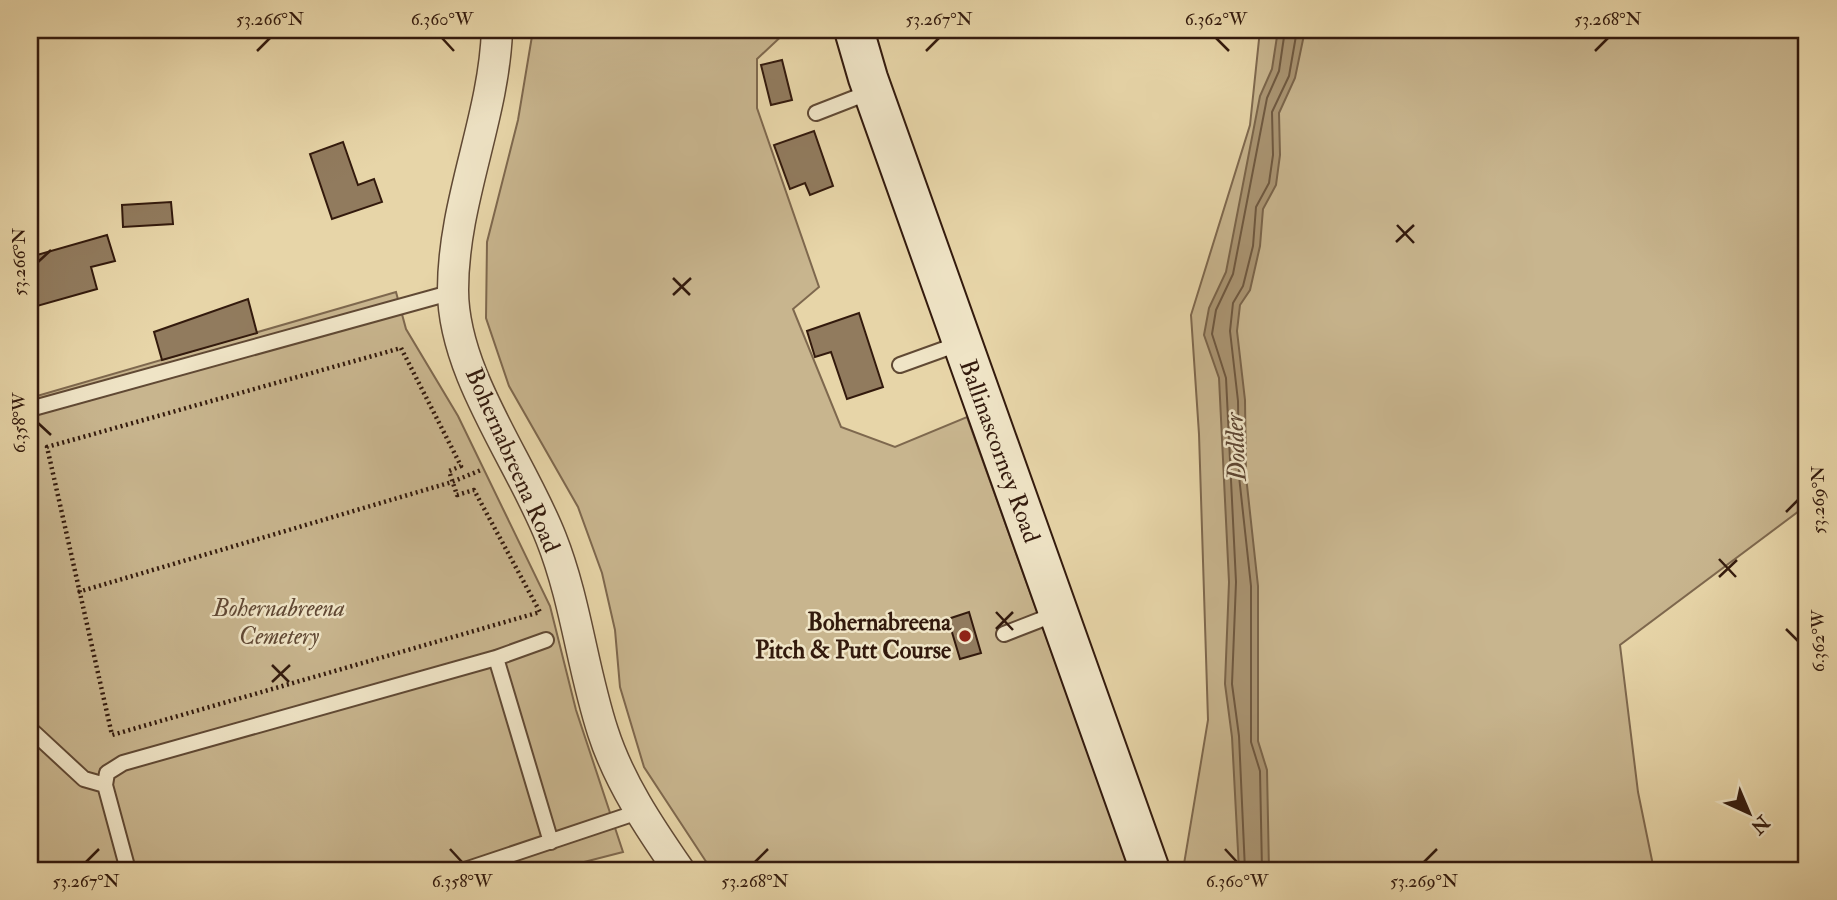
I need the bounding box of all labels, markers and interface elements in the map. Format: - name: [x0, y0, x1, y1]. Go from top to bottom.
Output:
- text: 53.266°N: [236, 8, 304, 31]
- text: 6.360°W: [411, 8, 474, 31]
- text: 53.267°N: [905, 8, 973, 31]
- text: 6.362°W: [1185, 8, 1248, 31]
- text: 53.268°N: [1574, 8, 1642, 31]
- text: 53.266°N: [8, 228, 31, 296]
- street label: Ballinascorney Road: [952, 355, 1047, 547]
- street label: Bohernabreena Road: [458, 363, 567, 558]
- text: 6.358°W: [8, 392, 31, 453]
- water label: Dodder: [1218, 411, 1254, 483]
- text: 53.269°N: [1807, 466, 1830, 534]
- park label: Bohernabreena Cemetery: [212, 593, 345, 652]
- place label: Bohernabreena Pitch & Putt Course: [755, 607, 952, 666]
- text: 6.362°W: [1807, 609, 1830, 672]
- marker: Bohernabreena Pitch & Putt Course: [957, 628, 973, 644]
- north arrow: [1714, 778, 1784, 848]
- text: N: [1745, 809, 1775, 840]
- text: 53.267°N: [52, 870, 120, 893]
- text: 6.358°W: [432, 870, 493, 893]
- text: 53.268°N: [721, 870, 789, 893]
- text: 6.360°W: [1206, 870, 1269, 893]
- text: 53.269°N: [1390, 870, 1458, 893]

